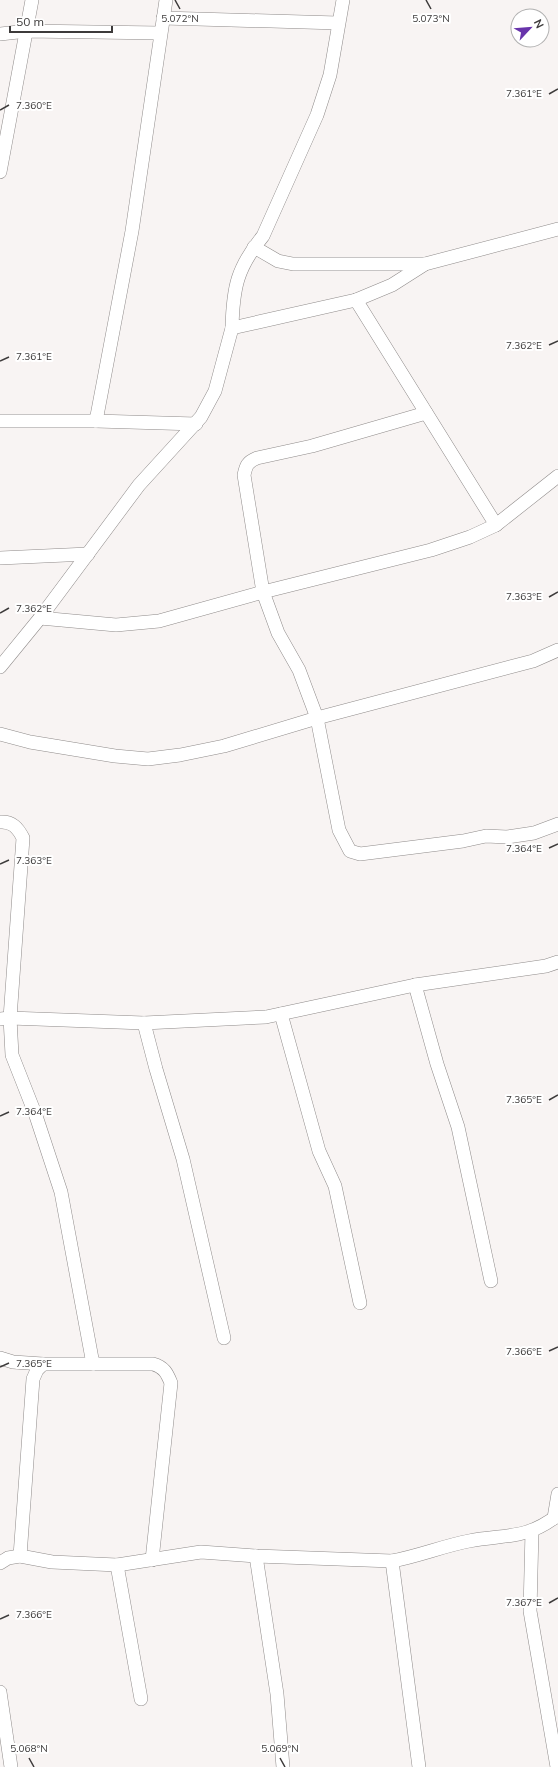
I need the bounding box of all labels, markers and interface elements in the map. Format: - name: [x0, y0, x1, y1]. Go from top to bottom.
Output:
- scale bar: [10, 8, 112, 34]
- north arrow: [510, 8, 550, 48]
- text: 5.072°N: [161, 12, 199, 25]
- text: 5.073°N: [412, 12, 450, 25]
- text: 50 m: [16, 14, 44, 29]
- text: N: [531, 17, 547, 30]
- text: 7.361°E: [506, 87, 542, 100]
- text: 7.360°E: [16, 99, 52, 112]
- text: 7.362°E: [506, 339, 542, 352]
- text: 7.361°E: [16, 350, 52, 363]
- text: 7.363°E: [506, 590, 542, 603]
- text: 7.362°E: [16, 602, 52, 615]
- text: 7.364°E: [506, 842, 542, 855]
- text: 7.363°E: [16, 854, 52, 867]
- text: 7.365°E: [506, 1093, 542, 1106]
- text: 7.364°E: [16, 1105, 52, 1118]
- text: 7.366°E: [506, 1345, 542, 1358]
- text: 7.365°E: [16, 1357, 52, 1370]
- text: 7.367°E: [506, 1596, 542, 1609]
- text: 7.366°E: [16, 1608, 52, 1621]
- text: 5.068°N: [10, 1742, 48, 1755]
- text: 5.069°N: [261, 1742, 299, 1755]

